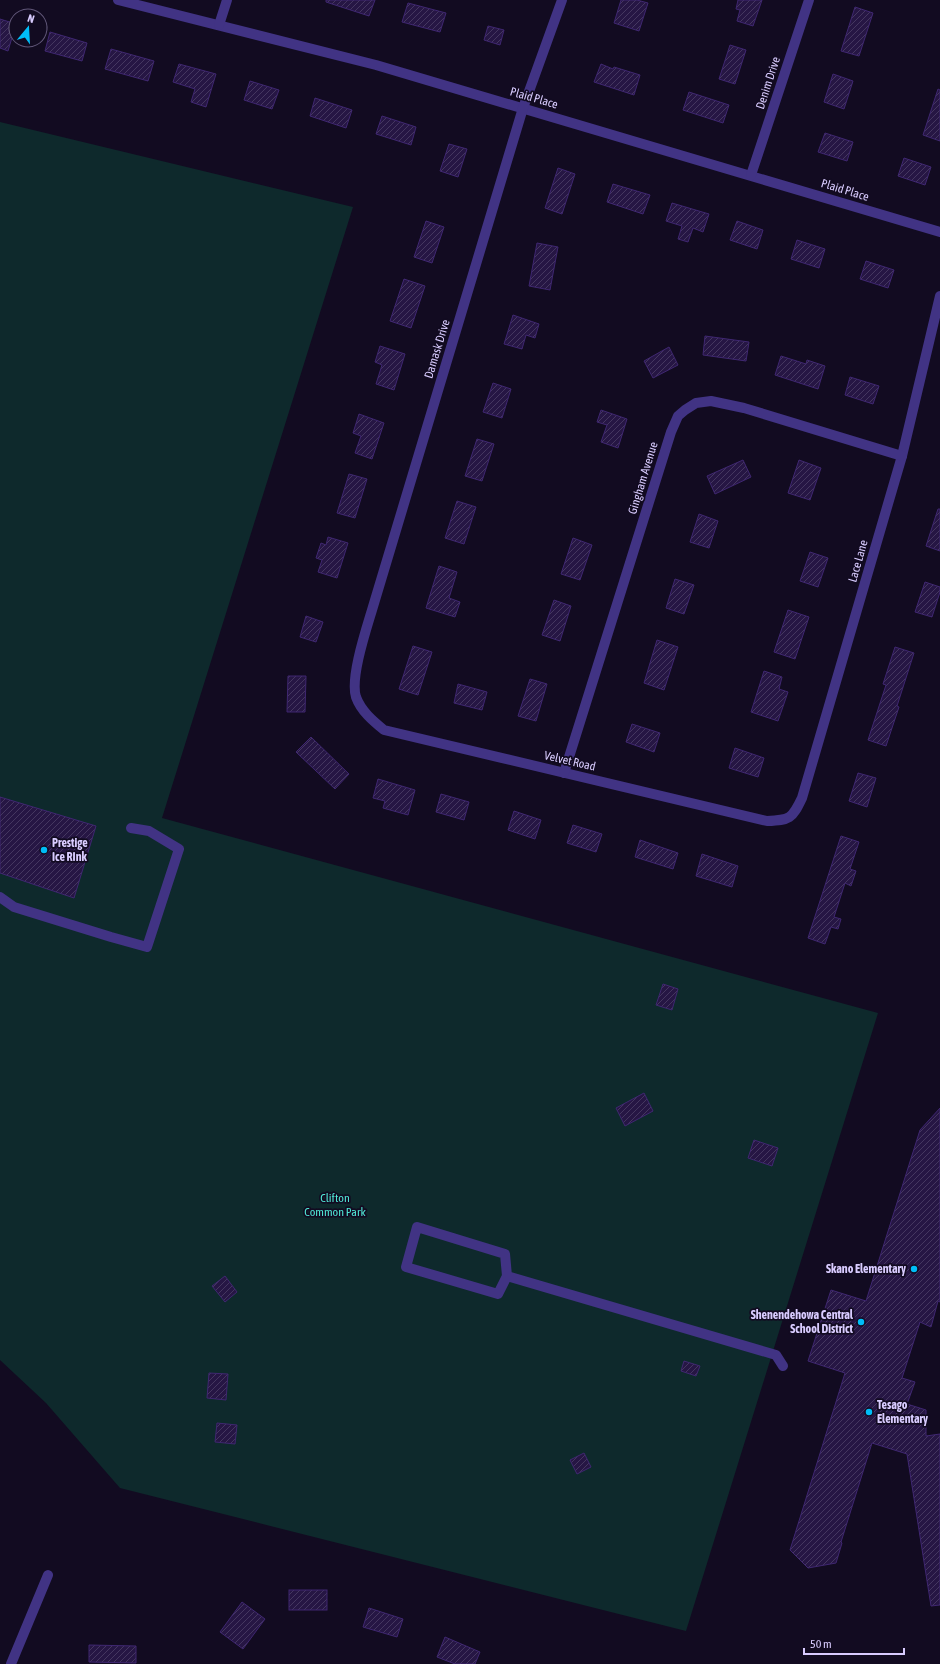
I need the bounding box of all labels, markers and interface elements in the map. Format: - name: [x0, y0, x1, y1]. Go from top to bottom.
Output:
- north arrow: [8, 8, 48, 48]
- text: N: [26, 12, 36, 25]
- street label: Denim Drive: [753, 55, 783, 111]
- street label: Plaid Place: [508, 84, 560, 112]
- street label: Plaid Place: [819, 176, 871, 204]
- street label: Damask Drive: [421, 318, 453, 380]
- street label: Gingham Avenue: [625, 440, 661, 516]
- street label: Lace Lane: [845, 538, 871, 584]
- street label: Velvet Road: [543, 748, 597, 774]
- place label: Prestige Ice RInk: [52, 836, 88, 864]
- marker: Prestige Ice RInk: [39, 845, 49, 855]
- park label: Clifton Common Park: [304, 1191, 366, 1219]
- place label: Skano Elementary: [826, 1262, 906, 1276]
- marker: Skano Elementary: [909, 1264, 919, 1274]
- place label: Shenendehowa Central School District: [751, 1308, 854, 1336]
- marker: Shenendehowa Central School District: [856, 1317, 866, 1327]
- place label: Tesago Elementary: [877, 1398, 928, 1426]
- marker: Tesago Elementary: [864, 1407, 874, 1417]
- scale bar: [804, 1630, 904, 1656]
- text: 50 m: [810, 1637, 832, 1651]

